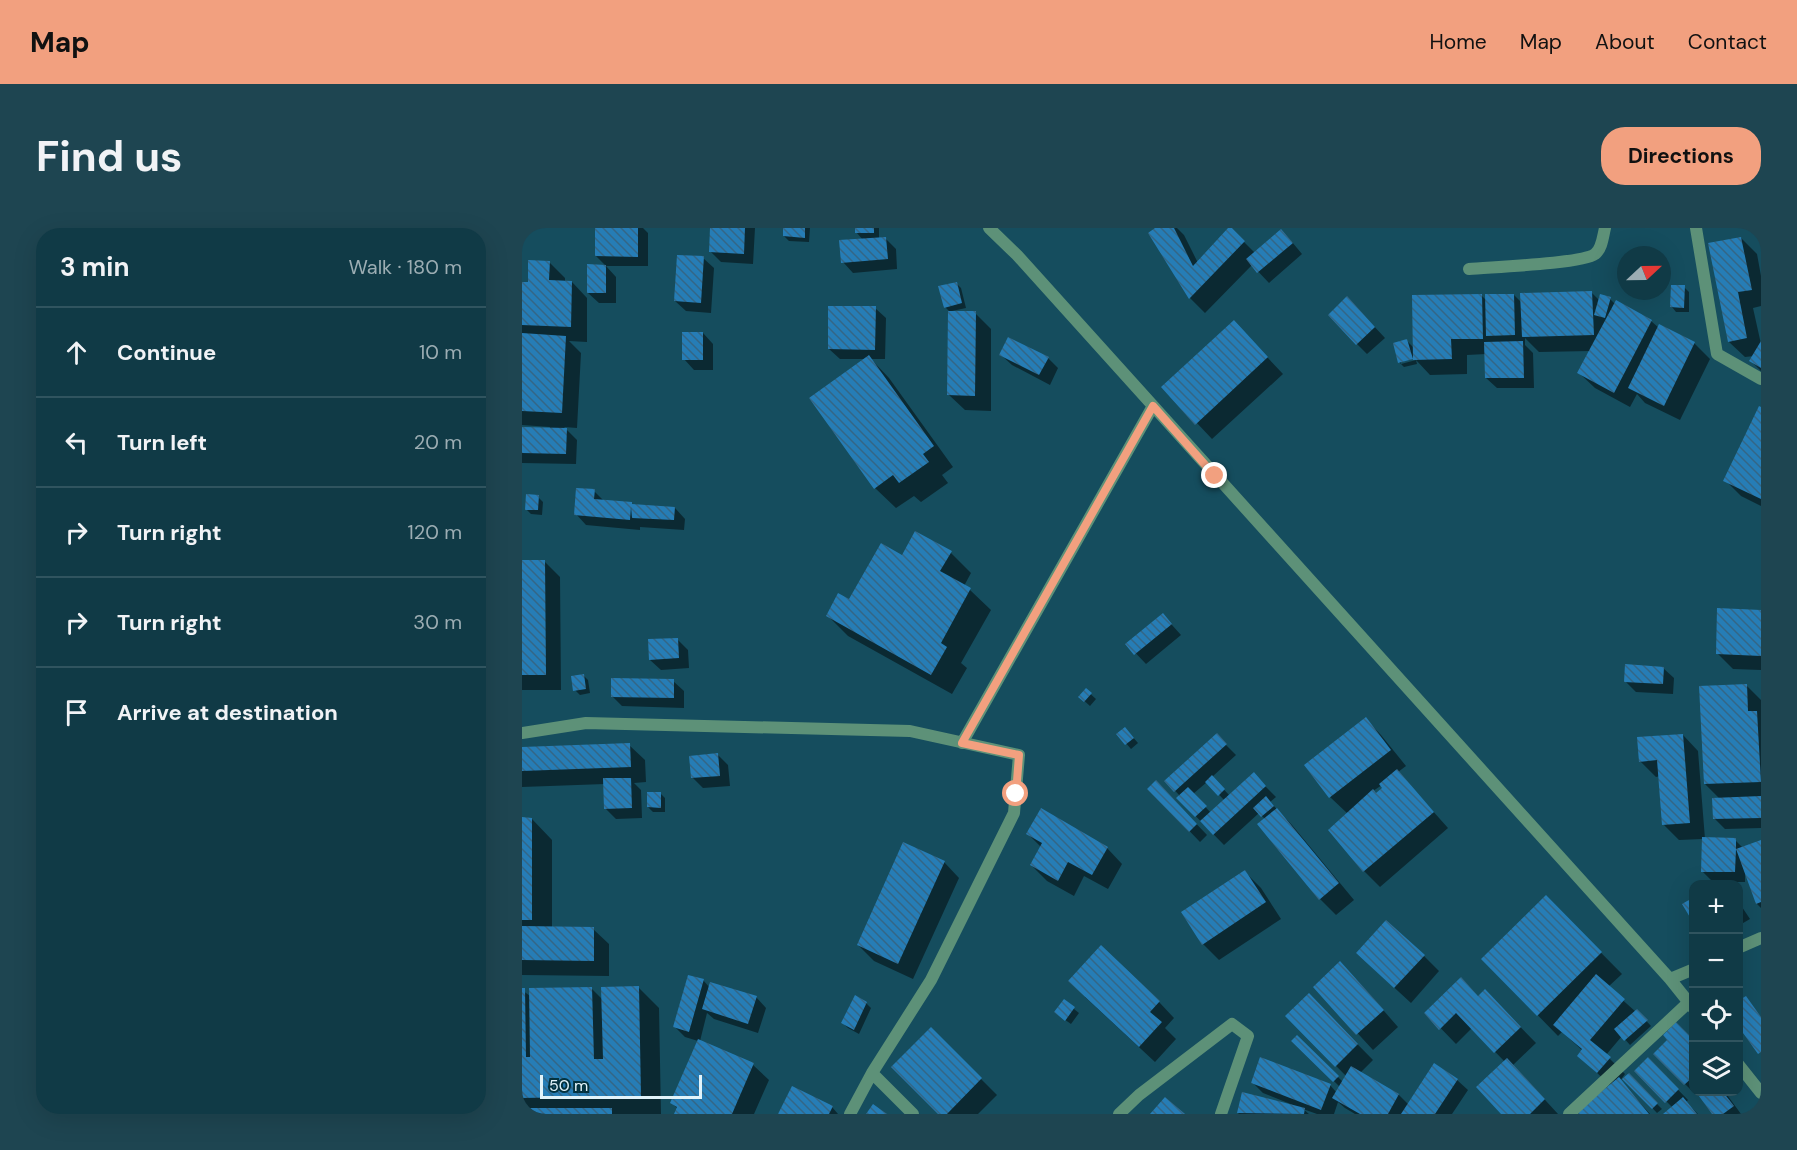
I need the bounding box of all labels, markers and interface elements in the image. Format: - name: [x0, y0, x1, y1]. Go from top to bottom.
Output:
- text: Map: [30, 24, 90, 61]
- text: Home: [1429, 28, 1487, 56]
- text: Map: [1520, 28, 1562, 56]
- text: About: [1595, 28, 1655, 56]
- text: Contact: [1688, 28, 1767, 56]
- button: Directions: [1601, 127, 1761, 185]
- text: Find us: [36, 129, 182, 184]
- north arrow: [1617, 246, 1671, 300]
- text: 3 min: [60, 250, 129, 284]
- text: Walk · 180 m: [348, 254, 462, 280]
- icon: ahead: [60, 336, 93, 369]
- text: Continue: [117, 338, 216, 367]
- text: 10 m: [419, 339, 462, 365]
- icon: left: [60, 426, 93, 459]
- text: Turn left: [117, 428, 207, 457]
- text: 20 m: [414, 429, 462, 455]
- route end: [1201, 462, 1227, 488]
- icon: right: [60, 516, 93, 549]
- text: Turn right: [117, 518, 222, 547]
- text: 120 m: [408, 519, 462, 545]
- icon: right: [60, 606, 93, 639]
- text: Turn right: [117, 608, 222, 637]
- text: 30 m: [413, 609, 462, 635]
- icon: arrive: [60, 696, 93, 729]
- text: Arrive at destination: [117, 698, 338, 727]
- route start: [1002, 780, 1028, 806]
- map controls: [1689, 880, 1743, 1096]
- button: +: [1689, 880, 1743, 934]
- button: −: [1689, 934, 1743, 988]
- button: locate: [1689, 988, 1743, 1042]
- button: layers: [1689, 1042, 1743, 1096]
- scale bar: [540, 1072, 702, 1100]
- text: 50 m: [549, 1075, 588, 1096]

